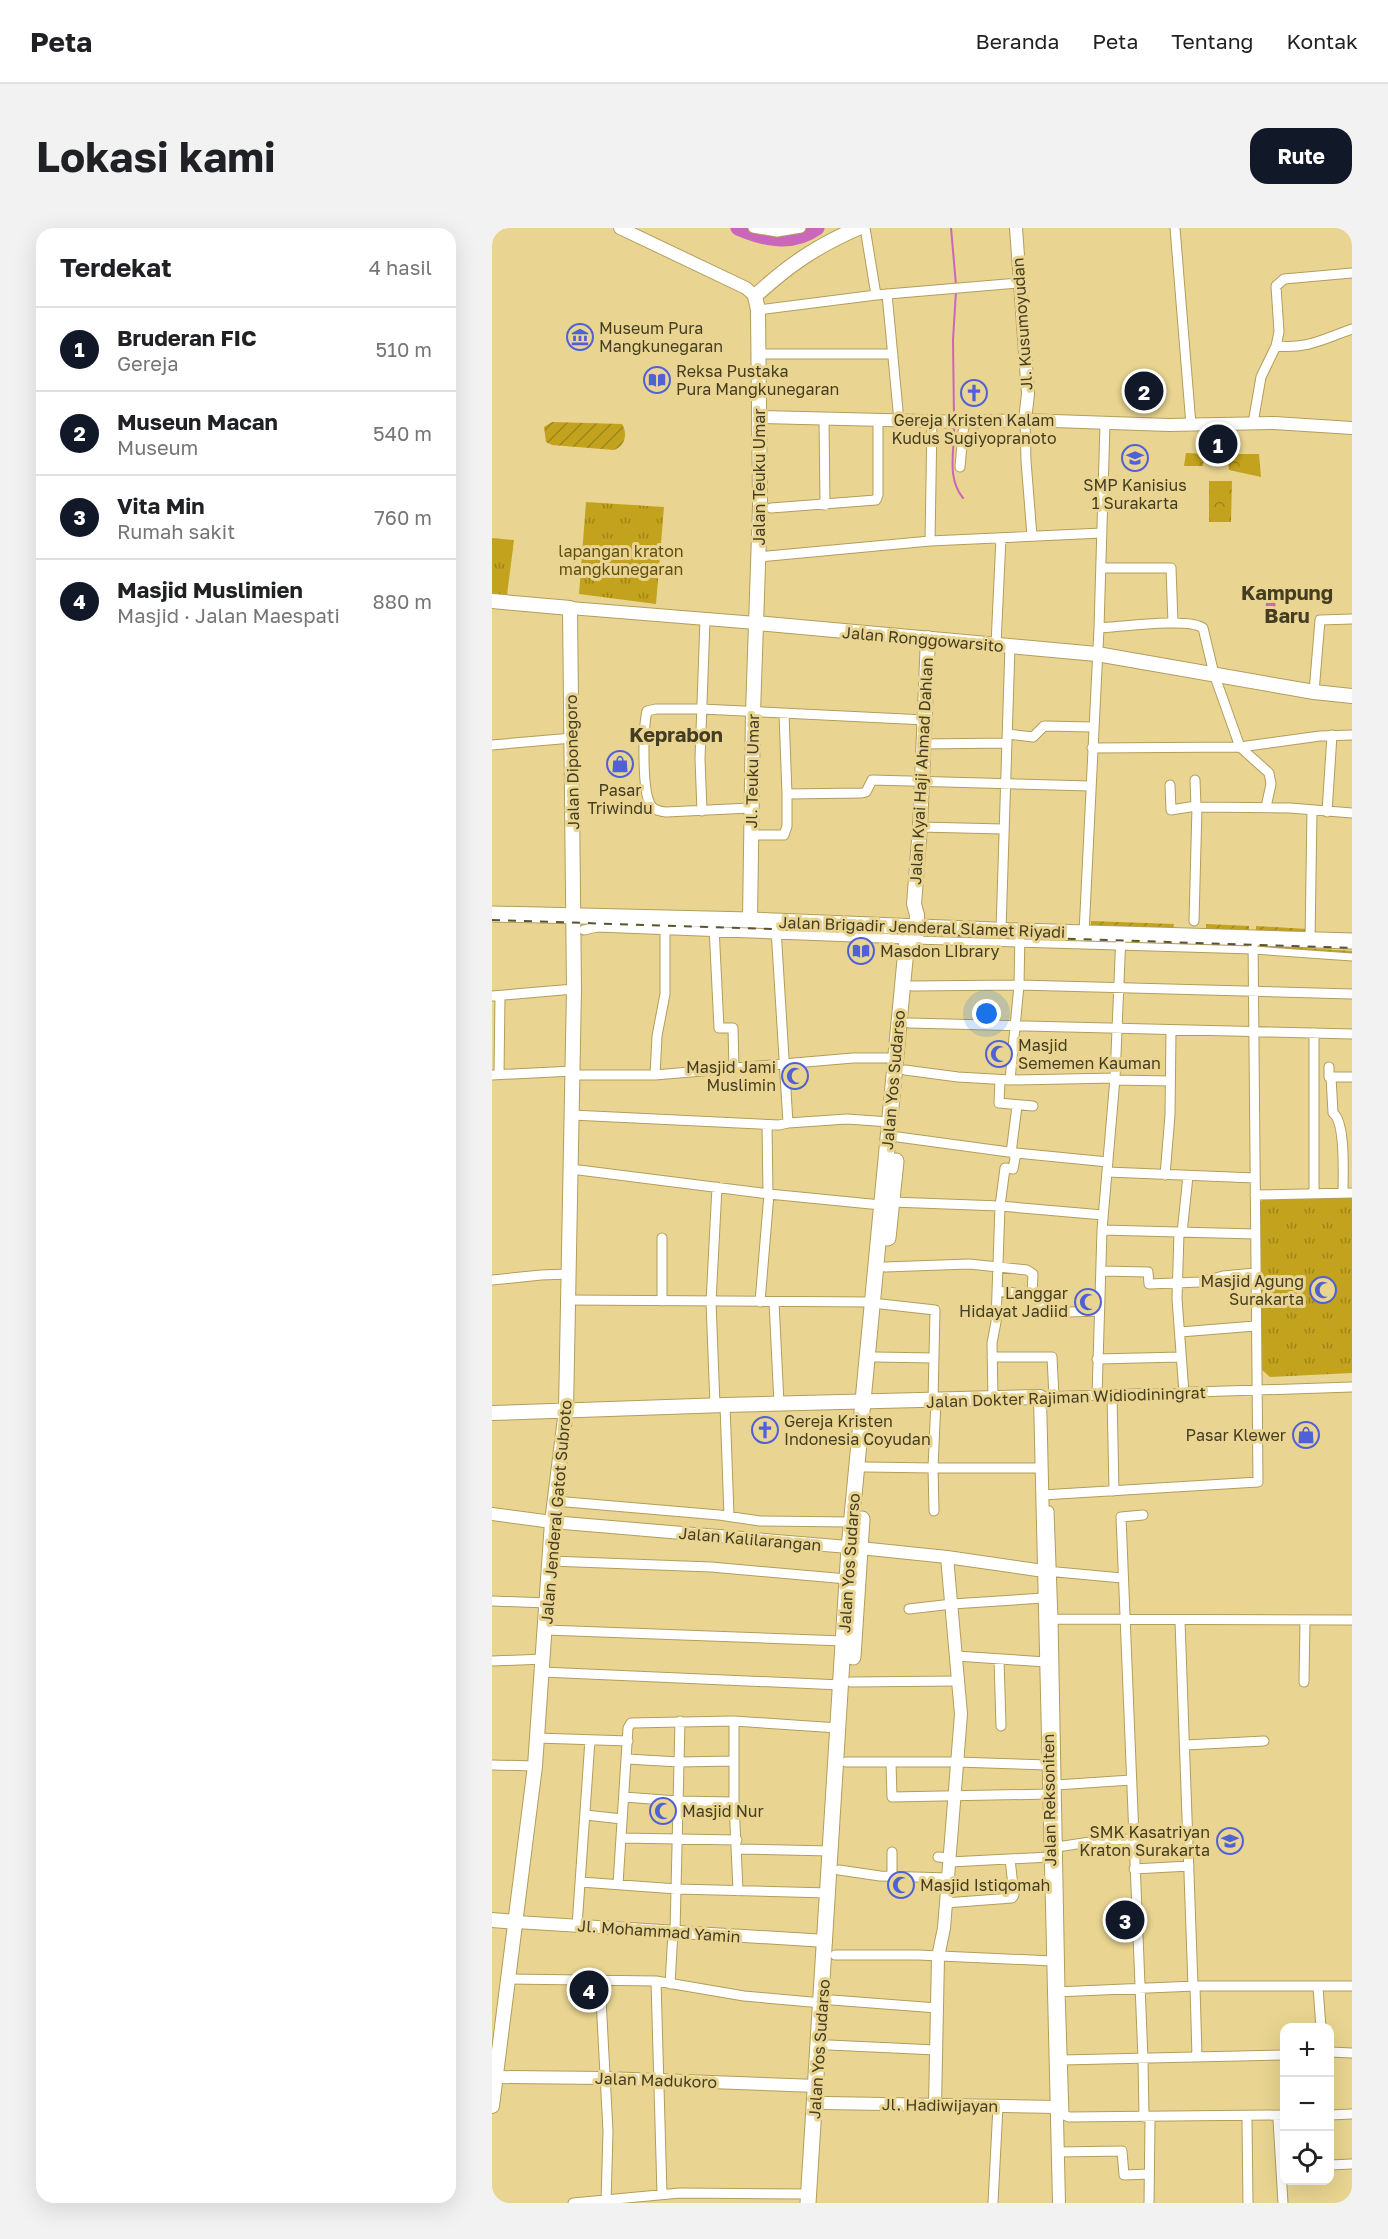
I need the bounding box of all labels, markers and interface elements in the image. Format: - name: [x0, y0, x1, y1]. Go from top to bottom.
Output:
- text: Peta: [30, 25, 92, 58]
- text: Beranda: [976, 28, 1059, 54]
- text: Peta: [1092, 28, 1138, 54]
- text: Tentang: [1171, 28, 1253, 54]
- text: Kontak: [1286, 28, 1358, 54]
- button: Rute: [1250, 128, 1352, 184]
- text: Lokasi kami: [36, 131, 276, 181]
- text: Terdekat: [60, 252, 172, 283]
- text: 4 hasil: [369, 255, 432, 279]
- street label: Jl. Kusumoyudan: [1007, 257, 1037, 391]
- place label: Museum Pura Mangkunegaran: [599, 318, 723, 356]
- museum icon: Museum Pura Mangkunegaran: [565, 322, 595, 352]
- text: Bruderan FIC: [117, 324, 257, 351]
- text: 1: [74, 337, 85, 361]
- text: 510 m: [376, 337, 432, 361]
- text: Gereja: [117, 351, 179, 375]
- place label: Reksa Pustaka Pura Mangkunegaran: [676, 361, 839, 399]
- library icon: Reksa Pustaka Pura Mangkunegaran: [642, 365, 672, 395]
- pin: 2: [1124, 368, 1164, 414]
- church icon: Gereja Kristen Kalam Kudus Sugiyopranoto: [959, 378, 989, 408]
- text: Museun Macan: [117, 408, 278, 435]
- street label: Jalan Teuku Umar: [749, 408, 769, 546]
- place label: Gereja Kristen Kalam Kudus Sugiyopranoto: [891, 410, 1057, 448]
- text: 2: [73, 421, 86, 445]
- text: 540 m: [373, 421, 432, 445]
- pin: 1: [1198, 422, 1238, 466]
- text: Museum: [117, 435, 198, 459]
- school or university icon: SMP Kanisius 1 Surakarta: [1120, 443, 1150, 473]
- place label: SMP Kanisius 1 Surakarta: [1083, 475, 1187, 513]
- text: Vita Min: [117, 492, 205, 519]
- text: 3: [73, 505, 86, 529]
- text: 760 m: [374, 505, 432, 529]
- text: Rumah sakit: [117, 519, 235, 543]
- park label: lapangan kraton mangkunegaran: [558, 541, 684, 579]
- text: Masjid Muslimien: [117, 576, 303, 603]
- district label: Kampung Baru: [1241, 580, 1333, 627]
- text: 4: [73, 589, 86, 613]
- text: 880 m: [373, 589, 432, 613]
- text: Masjid · Jalan Maespati: [117, 603, 340, 627]
- street label: Jalan Ronggowarsito: [841, 622, 1005, 656]
- street label: Jalan Kyai Haji Ahmad Dahlan: [905, 657, 937, 885]
- street label: Jalan Diponegoro: [561, 694, 583, 830]
- street label: Jl. Teuku Umar: [741, 713, 763, 829]
- district label: Keprabon: [629, 722, 723, 746]
- shop icon: Pasar Triwindu: [605, 749, 635, 779]
- place label: Pasar Triwindu: [587, 780, 653, 818]
- street label: Jalan Brigadir Jenderal Slamet Riyadi: [778, 912, 1066, 942]
- library icon: Masdon LIbrary: [846, 936, 876, 966]
- place label: Masdon LIbrary: [880, 941, 999, 961]
- your location: [972, 999, 1001, 1028]
- street label: Jalan Yos Sudarso: [877, 1009, 909, 1151]
- place label: Masjid Sememen Kauman: [1018, 1035, 1161, 1073]
- mosque icon: Masjid Sememen Kauman: [984, 1039, 1014, 1069]
- place label: Masjid Jami Muslimin: [686, 1057, 776, 1095]
- mosque icon: Masjid Jami Muslimin: [780, 1061, 810, 1091]
- place label: Masjid Agung Surakarta: [1201, 1271, 1304, 1309]
- mosque icon: Masjid Agung Surakarta: [1308, 1275, 1338, 1305]
- place label: Langgar Hidayat Jadiid: [959, 1283, 1068, 1321]
- mosque icon: Langgar Hidayat Jadiid: [1073, 1287, 1103, 1317]
- street label: Jalan Dokter Rajiman Widiodiningrat: [926, 1382, 1206, 1412]
- street label: Jalan Jenderal Gatot Subroto: [536, 1399, 576, 1625]
- place label: Gereja Kristen Indonesia Coyudan: [784, 1411, 931, 1449]
- church icon: Gereja Kristen Indonesia Coyudan: [750, 1415, 780, 1445]
- shop icon: Pasar Klewer: [1291, 1420, 1321, 1450]
- place label: Pasar Klewer: [1186, 1425, 1286, 1445]
- street label: Jalan Yos Sudarso: [834, 1492, 864, 1634]
- street label: Jalan Kalilarangan: [678, 1523, 822, 1555]
- street label: Jalan Reksoniten: [1038, 1733, 1060, 1867]
- mosque icon: Masjid Nur: [648, 1796, 678, 1826]
- place label: Masjid Nur: [682, 1801, 764, 1821]
- place label: SMK Kasatriyan Kraton Surakarta: [1079, 1822, 1210, 1860]
- school or university icon: SMK Kasatriyan Kraton Surakarta: [1215, 1826, 1245, 1856]
- mosque icon: Masjid Istiqomah: [886, 1870, 916, 1900]
- place label: Masjid Istiqomah: [920, 1875, 1050, 1895]
- pin: 3: [1106, 1898, 1144, 1942]
- street label: Jl. Mohammad Yamin: [577, 1915, 741, 1947]
- pin: 4: [570, 1968, 608, 2012]
- street label: Jalan Yos Sudarso: [804, 1978, 834, 2120]
- map controls: [1280, 2023, 1334, 2185]
- button: +: [1280, 2023, 1334, 2077]
- street label: Jalan Madukoro: [595, 2068, 717, 2092]
- button: −: [1280, 2077, 1334, 2131]
- street label: Jl. Hadiwijayan: [882, 2094, 998, 2116]
- button: locate: [1280, 2131, 1334, 2185]

